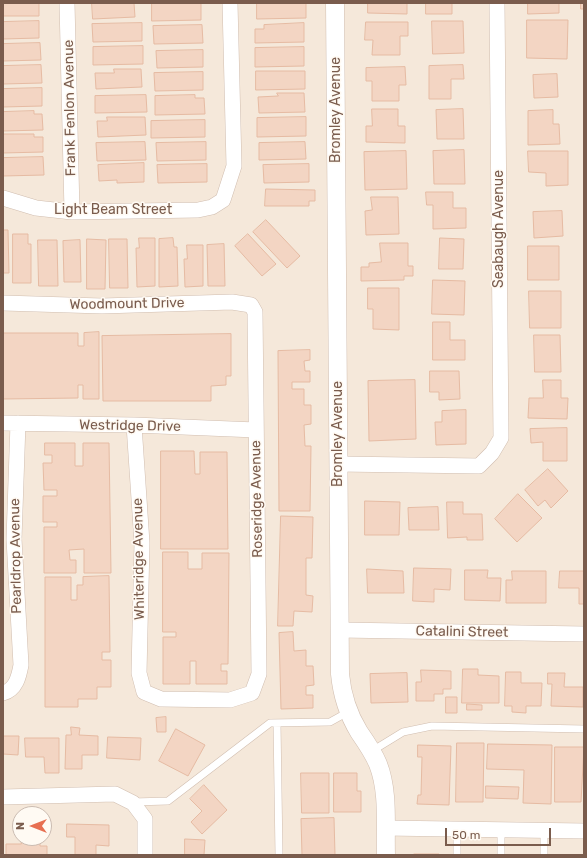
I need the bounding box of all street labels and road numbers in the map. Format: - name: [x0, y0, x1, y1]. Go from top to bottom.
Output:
- street label: Frank Fenlon Avenue: [60, 39, 80, 177]
- street label: Bromley Avenue: [328, 57, 344, 163]
- street label: Seabaugh Avenue: [491, 170, 507, 288]
- street label: Light Beam Street: [54, 202, 172, 218]
- street label: Woodmount Drive: [69, 295, 185, 313]
- street label: Bromley Avenue: [330, 381, 346, 487]
- street label: Westridge Drive: [79, 417, 181, 435]
- street label: Roseridge Avenue: [248, 440, 266, 558]
- street label: Pearldrop Avenue: [7, 498, 25, 614]
- street label: Whiteridge Avenue: [130, 498, 148, 620]
- street label: Catalini Street: [415, 623, 509, 641]

